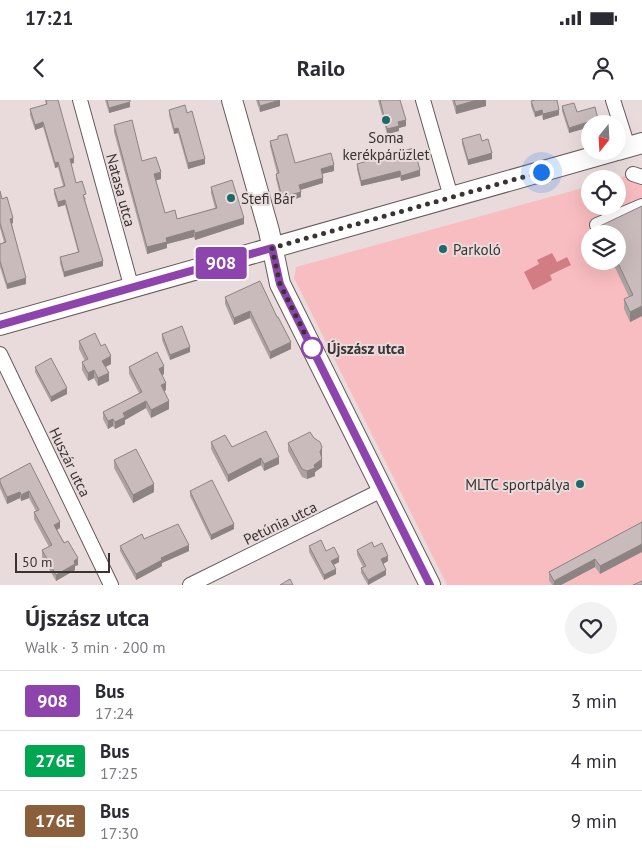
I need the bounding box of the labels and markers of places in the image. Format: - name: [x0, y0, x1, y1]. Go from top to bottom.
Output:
- marker: Soma kerékpárüzlet: [380, 114, 392, 126]
- place label: Soma kerékpárüzlet: [342, 128, 430, 164]
- place label: Stefi Bár: [241, 189, 295, 208]
- marker: Stefi Bár: [225, 192, 237, 204]
- place label: Parkoló: [453, 240, 501, 259]
- marker: Parkoló: [437, 243, 449, 255]
- marker: Újszász utca: [301, 337, 323, 359]
- place label: Újszász utca: [327, 339, 405, 358]
- place label: MLTC sportpálya: [465, 475, 570, 494]
- marker: MLTC sportpálya: [574, 478, 586, 490]

